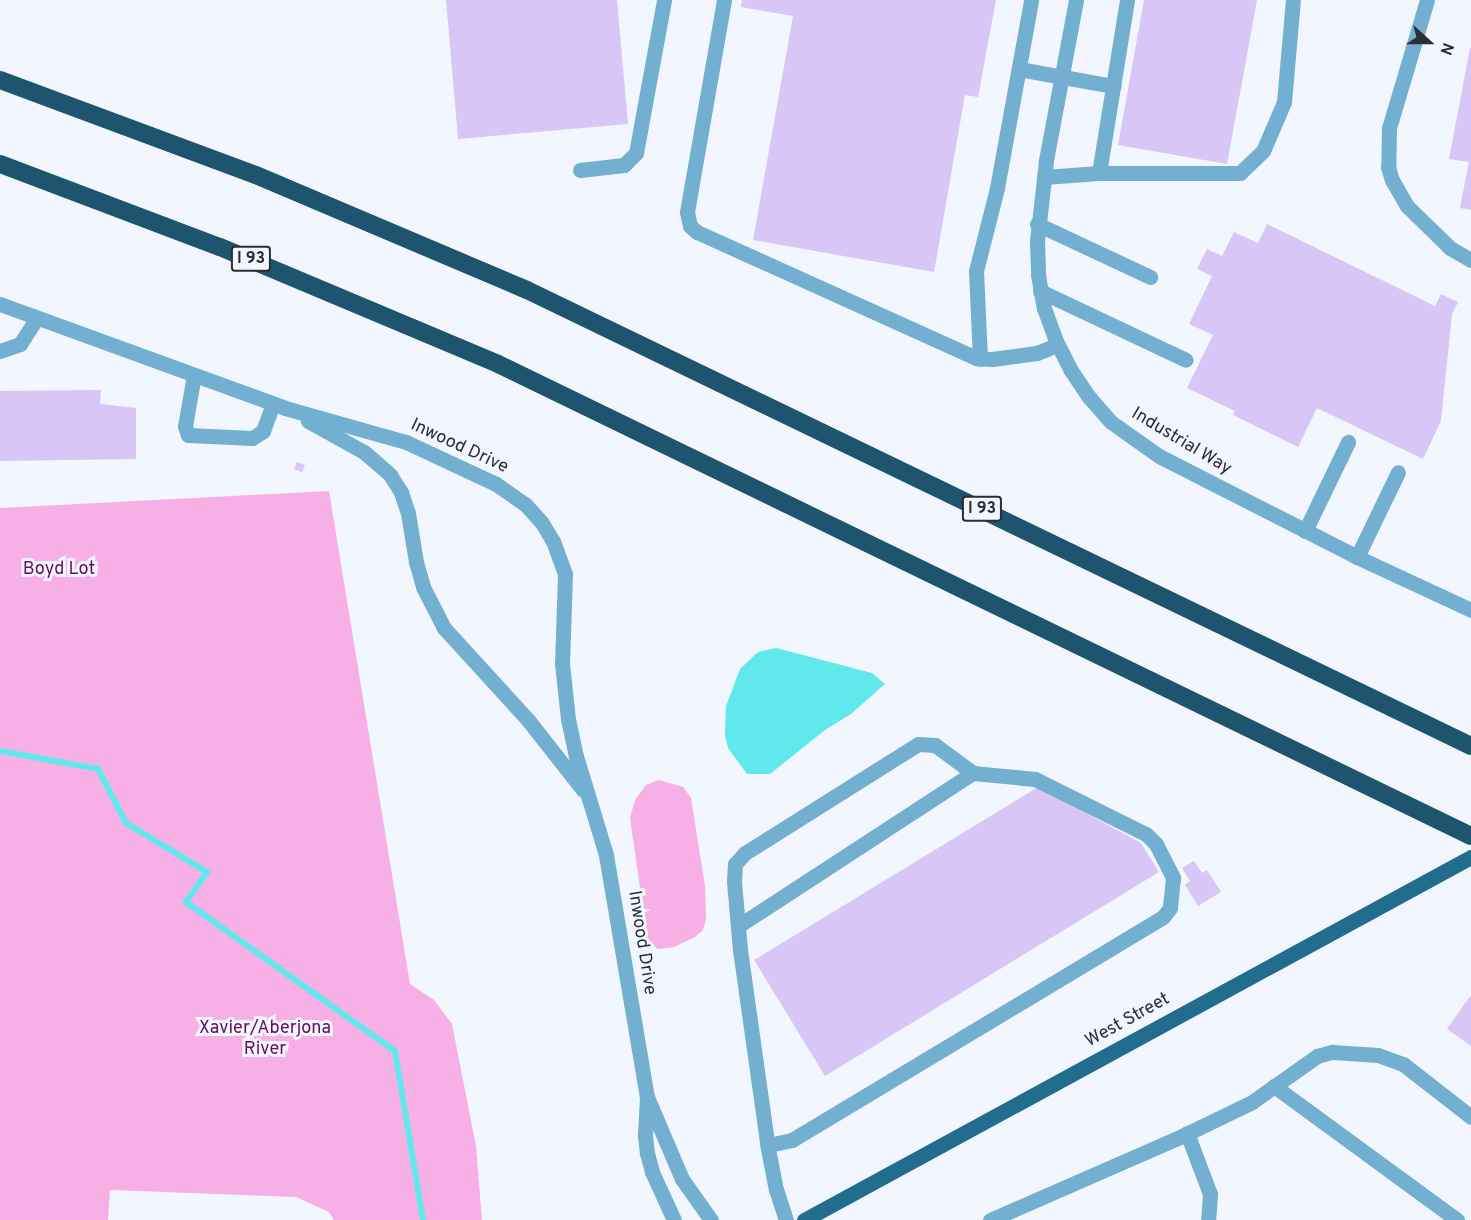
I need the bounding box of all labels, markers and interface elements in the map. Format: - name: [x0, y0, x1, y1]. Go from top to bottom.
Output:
- north arrow: [1399, 12, 1459, 72]
- text: N: [1434, 39, 1457, 57]
- road number: I 93: [230, 246, 272, 272]
- street label: Industrial Way: [1127, 403, 1235, 481]
- street label: Inwood Drive: [407, 415, 511, 479]
- road number: I 93: [961, 496, 1003, 522]
- park label: Boyd Lot: [23, 559, 95, 581]
- street label: Inwood Drive: [622, 889, 660, 997]
- street label: West Street: [1082, 989, 1174, 1053]
- park label: Xavier/Aberjona River: [199, 1019, 331, 1062]

